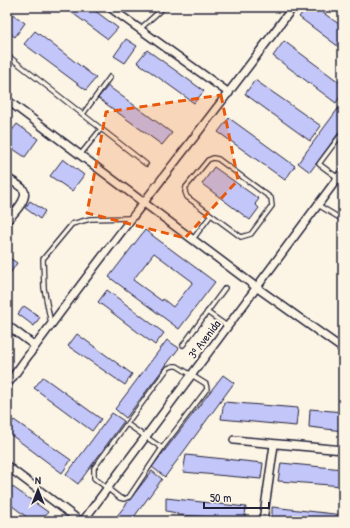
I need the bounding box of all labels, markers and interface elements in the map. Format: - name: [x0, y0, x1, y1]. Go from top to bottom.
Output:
- street label: 3ª Avenida: [184, 316, 224, 362]
- north arrow: [18, 470, 58, 510]
- text: N: [35, 473, 41, 487]
- scale bar: [204, 484, 269, 510]
- text: 50 m: [210, 489, 231, 506]

